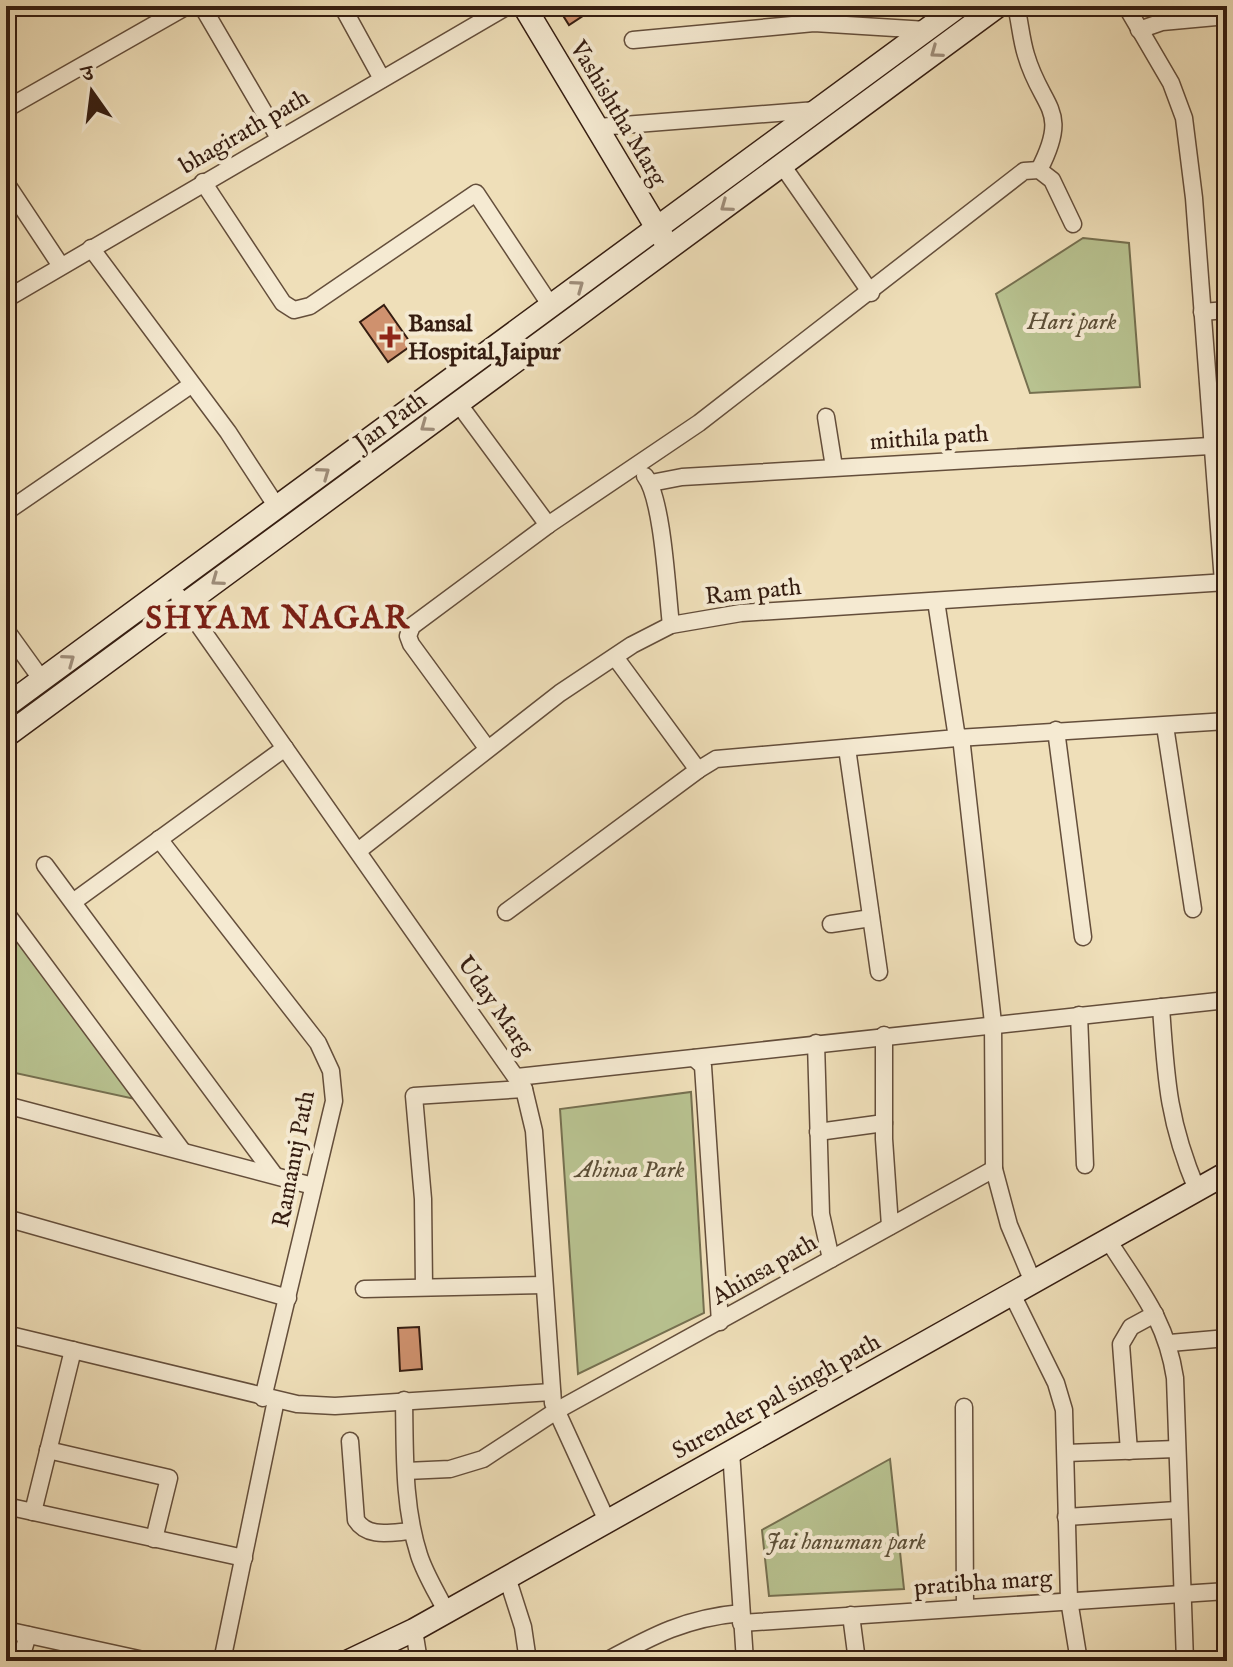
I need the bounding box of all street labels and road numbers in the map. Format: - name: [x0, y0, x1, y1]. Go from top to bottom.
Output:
- street label: Vashishtha Marg: [561, 34, 674, 193]
- street label: bhagirath path: [174, 82, 316, 182]
- street label: Jan Path: [346, 385, 434, 461]
- street label: mithila path: [869, 419, 990, 458]
- street label: Ram path: [703, 572, 803, 613]
- street label: Uday Marg: [449, 950, 541, 1062]
- street label: Ramanuj Path: [266, 1088, 323, 1230]
- street label: Ahinsa path: [706, 1228, 823, 1313]
- street label: Surender pal singh path: [667, 1327, 887, 1467]
- street label: pratibha marg: [913, 1563, 1054, 1604]

